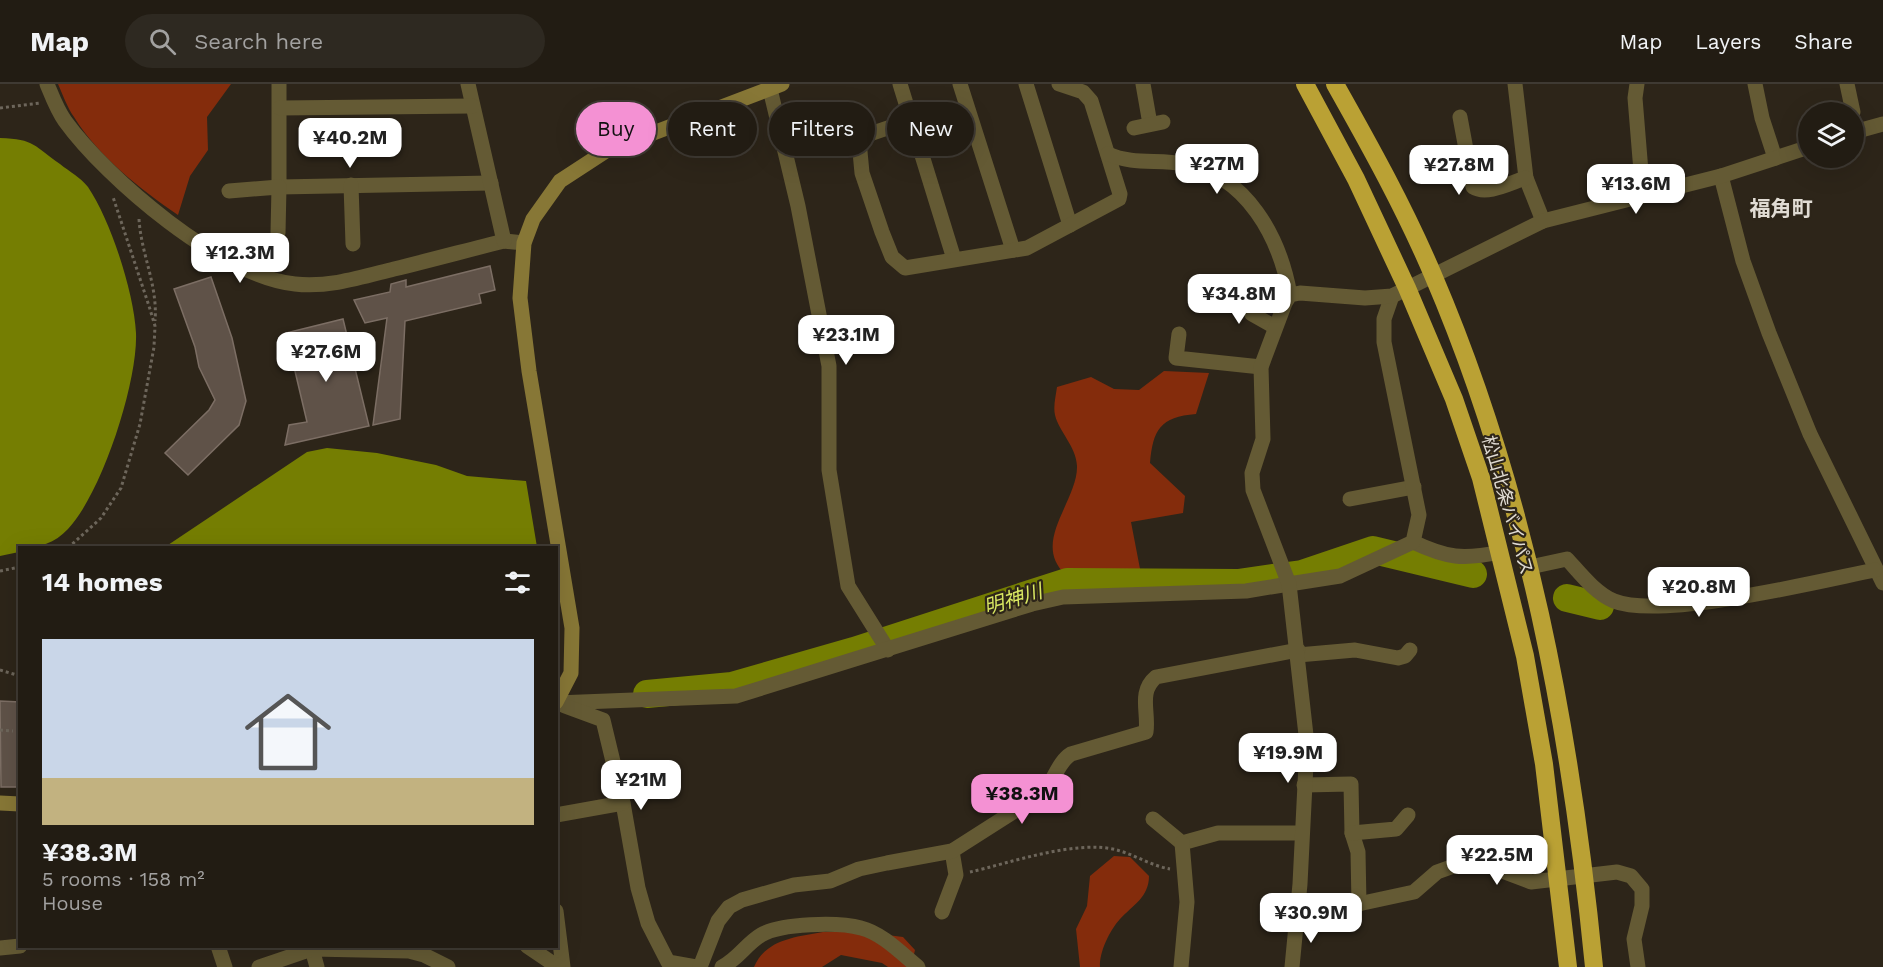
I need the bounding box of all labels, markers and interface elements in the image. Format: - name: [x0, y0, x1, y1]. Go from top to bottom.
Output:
- search box: [125, 14, 545, 68]
- text: Map: [30, 25, 89, 58]
- icon: search: [146, 25, 179, 58]
- text: Search here: [194, 29, 323, 54]
- text: Map: [1619, 29, 1662, 54]
- text: Layers: [1695, 29, 1761, 54]
- text: Share: [1794, 29, 1853, 54]
- chip: Buy: [576, 102, 656, 156]
- chip: Rent: [668, 102, 757, 156]
- chip: Filters: [769, 102, 875, 156]
- chip: New: [887, 102, 974, 156]
- map controls: [1798, 102, 1864, 168]
- button: layers: [1798, 102, 1864, 168]
- pin: ¥40.2M: [301, 118, 399, 169]
- text: ¥40.2M: [313, 125, 387, 149]
- pin: ¥27M: [1181, 144, 1253, 195]
- pin: ¥27.8M: [1410, 145, 1508, 196]
- text: ¥27M: [1189, 151, 1245, 175]
- text: ¥27.8M: [1423, 152, 1495, 176]
- pin: ¥13.6M: [1587, 164, 1685, 215]
- text: ¥13.6M: [1601, 171, 1671, 195]
- district label: 福角町: [1750, 196, 1813, 221]
- pin: ¥12.3M: [191, 233, 289, 284]
- text: ¥12.3M: [205, 240, 275, 264]
- pin: ¥34.8M: [1190, 274, 1288, 325]
- text: ¥34.8M: [1202, 281, 1276, 305]
- pin: ¥23.1M: [797, 315, 895, 366]
- text: ¥23.1M: [812, 322, 880, 346]
- pin: ¥27.6M: [277, 332, 375, 383]
- text: ¥27.6M: [291, 339, 361, 363]
- street label: 松山北条バイパス: [1478, 433, 1538, 577]
- icon: filters: [501, 566, 534, 599]
- text: 14 homes: [42, 567, 163, 597]
- pin: ¥20.8M: [1650, 567, 1748, 618]
- text: ¥20.8M: [1662, 574, 1736, 598]
- water label: 明神川: [981, 578, 1047, 619]
- icon: home: [234, 678, 342, 786]
- pin: ¥19.9M: [1239, 733, 1337, 784]
- text: ¥19.9M: [1253, 740, 1323, 764]
- pin: ¥21M: [605, 760, 677, 811]
- text: ¥21M: [615, 767, 667, 791]
- pin: ¥38.3M: [973, 774, 1071, 825]
- text: ¥38.3M: [985, 781, 1059, 805]
- pin: ¥22.5M: [1448, 835, 1546, 886]
- text: ¥38.3M: [42, 837, 138, 867]
- text: ¥22.5M: [1461, 842, 1533, 866]
- text: 5 rooms · 158 m²: [42, 867, 205, 891]
- text: House: [42, 891, 103, 915]
- pin: ¥30.9M: [1262, 893, 1360, 944]
- text: ¥30.9M: [1274, 900, 1348, 924]

